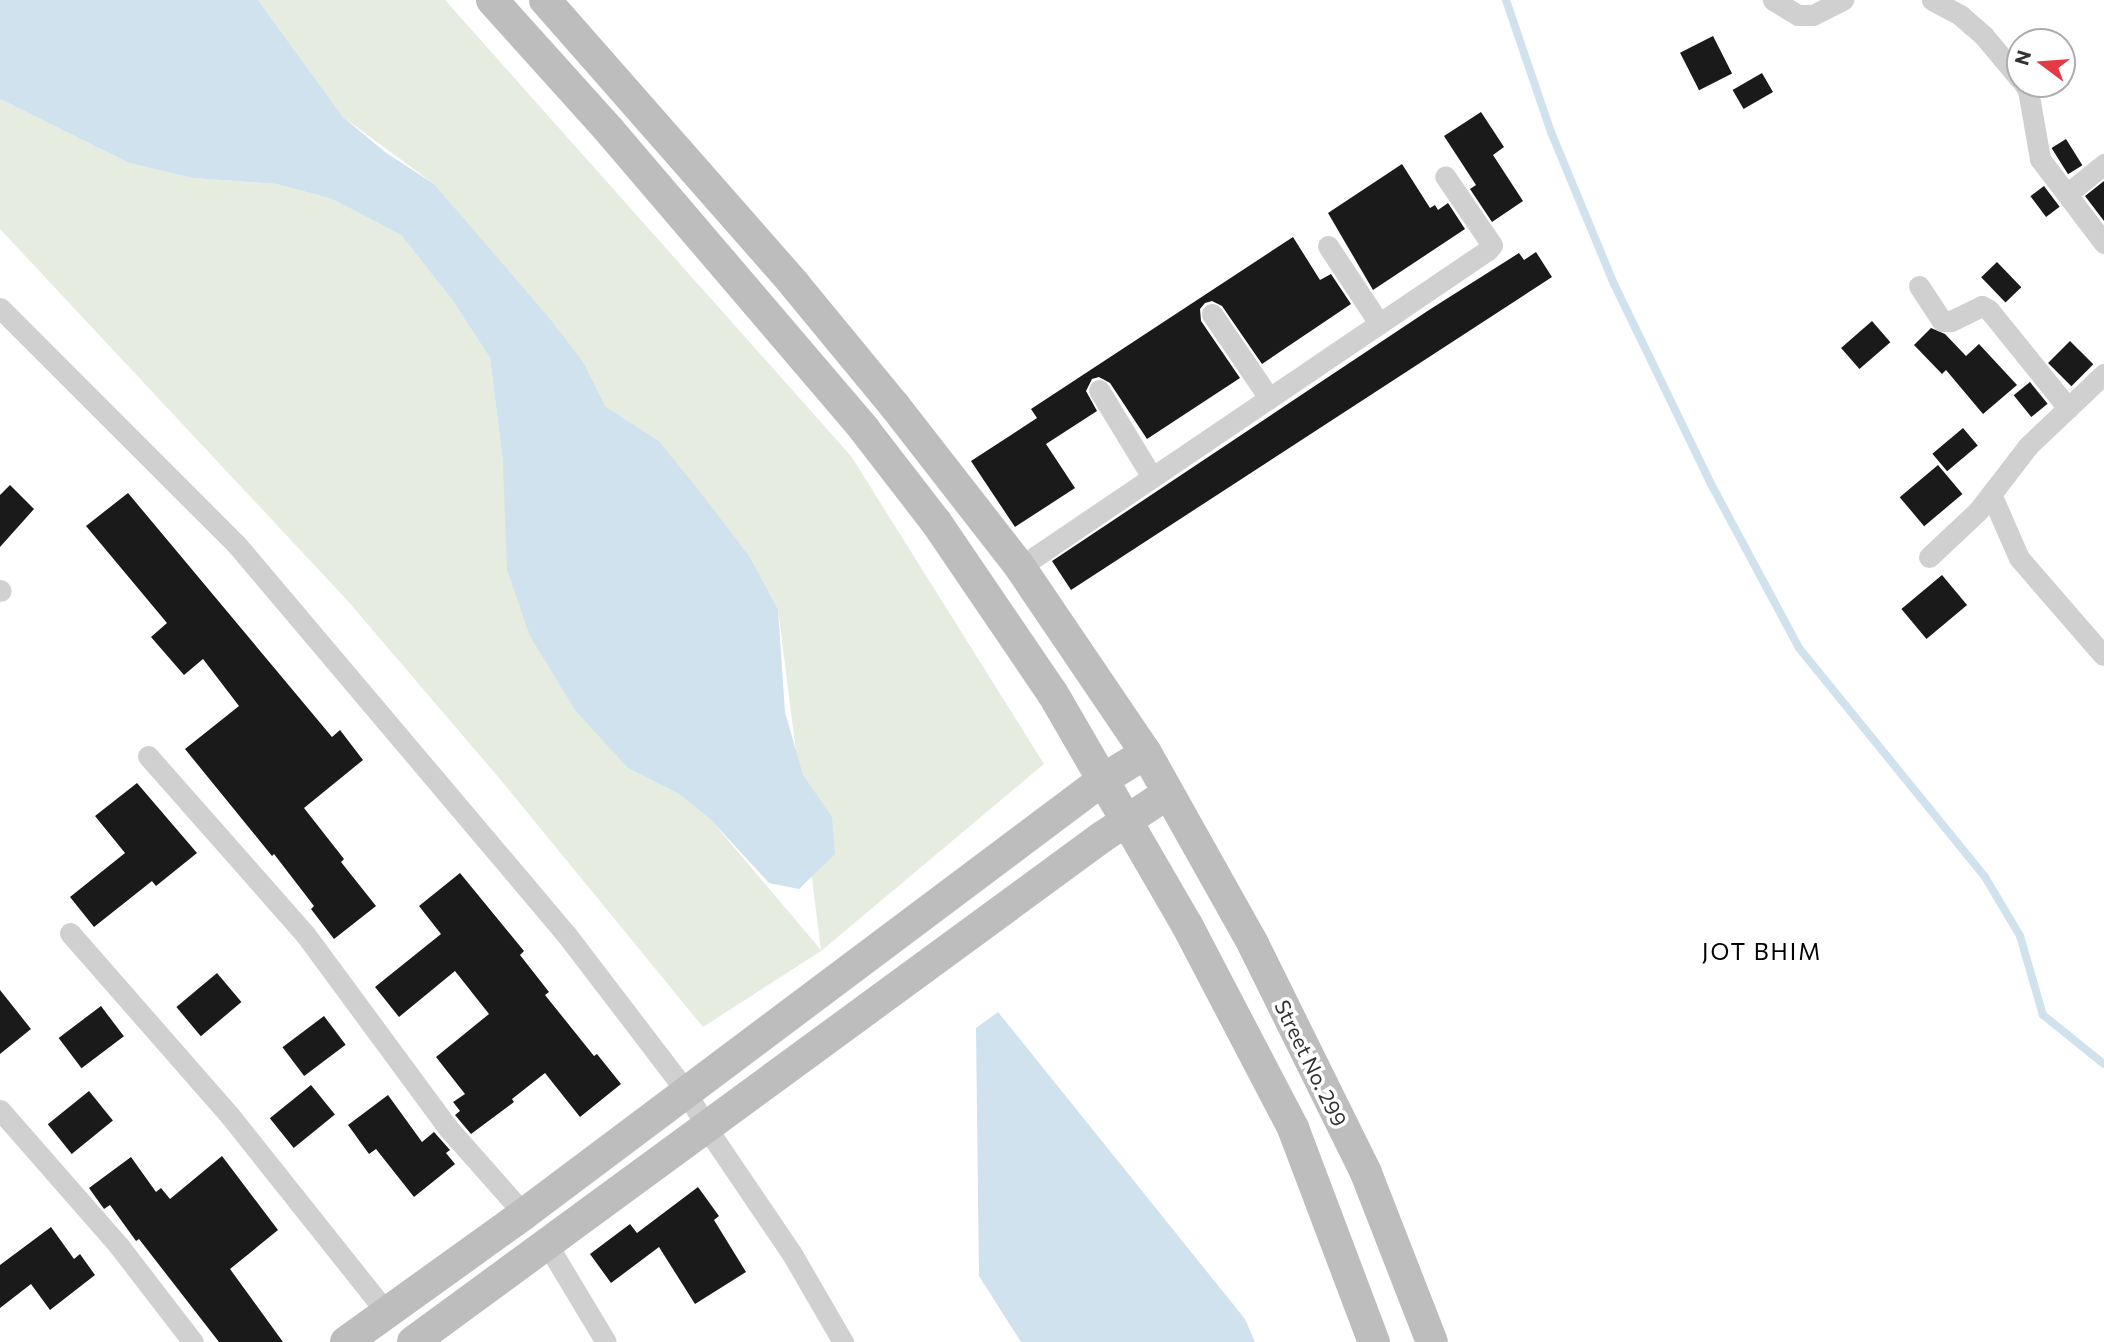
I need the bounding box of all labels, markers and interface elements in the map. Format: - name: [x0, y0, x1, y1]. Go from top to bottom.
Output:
- north arrow: [2006, 28, 2076, 98]
- text: N: [2009, 48, 2035, 68]
- district label: JOT BHIM: [1703, 937, 1821, 965]
- street label: Street No. 299: [1270, 996, 1352, 1130]

